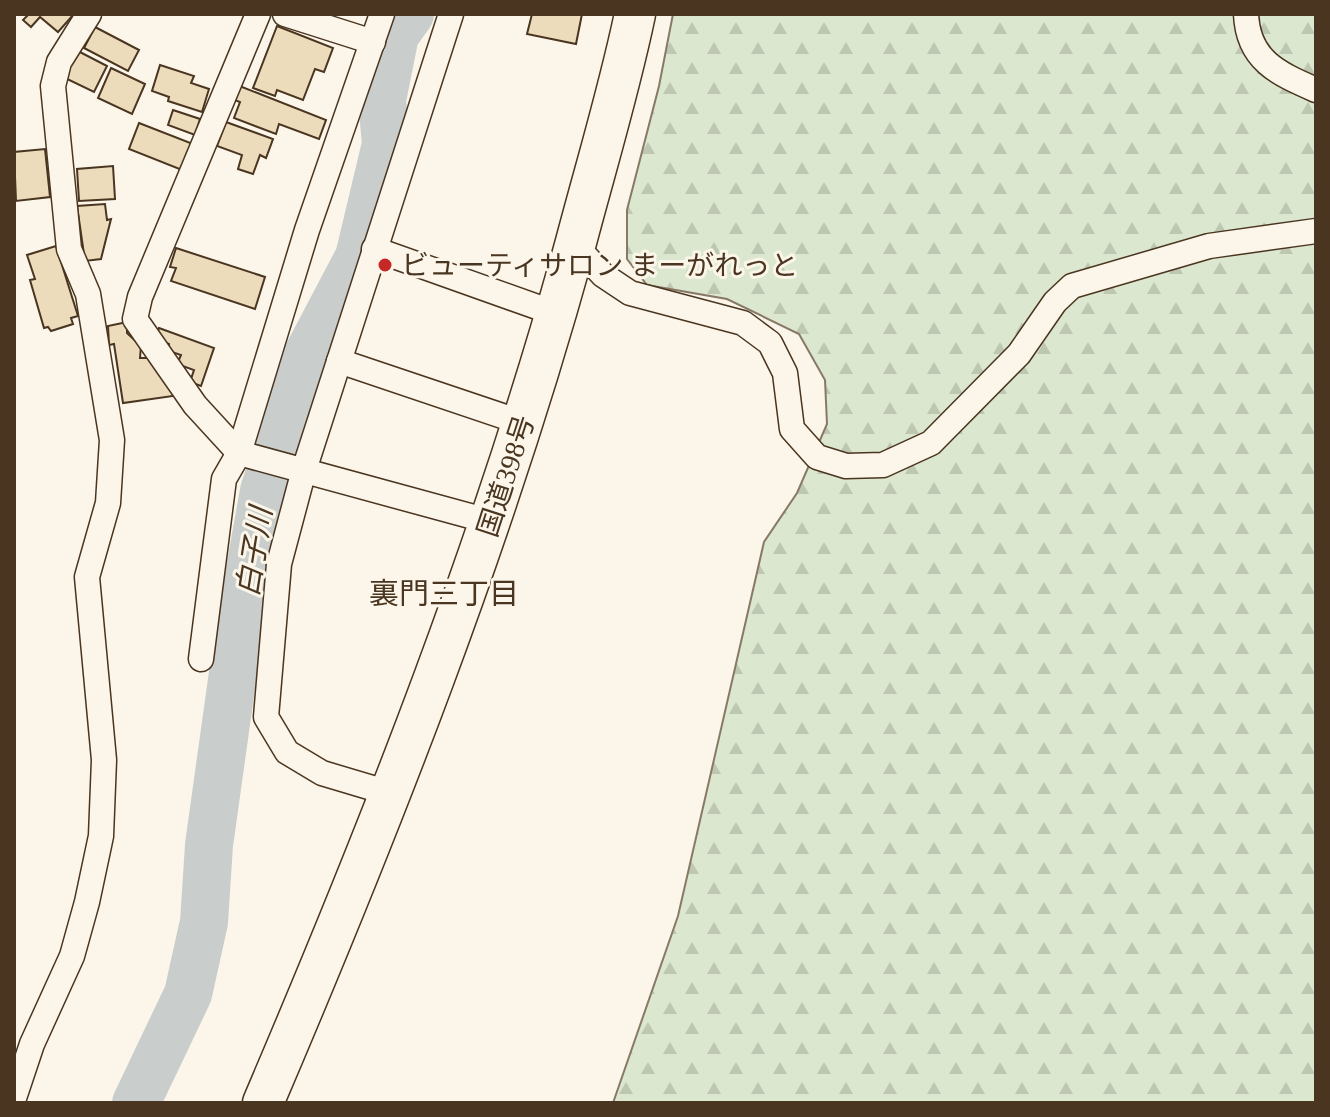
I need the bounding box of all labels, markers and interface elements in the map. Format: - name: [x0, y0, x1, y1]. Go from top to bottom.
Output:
- place label: ビューティサロン まーがれっと: [401, 250, 798, 281]
- marker: ビューティサロン まーがれっと: [376, 256, 394, 274]
- street label: 国道398号: [472, 411, 540, 541]
- water label: 白子川: [231, 502, 278, 599]
- district label: 裏門三丁目: [369, 577, 519, 610]

